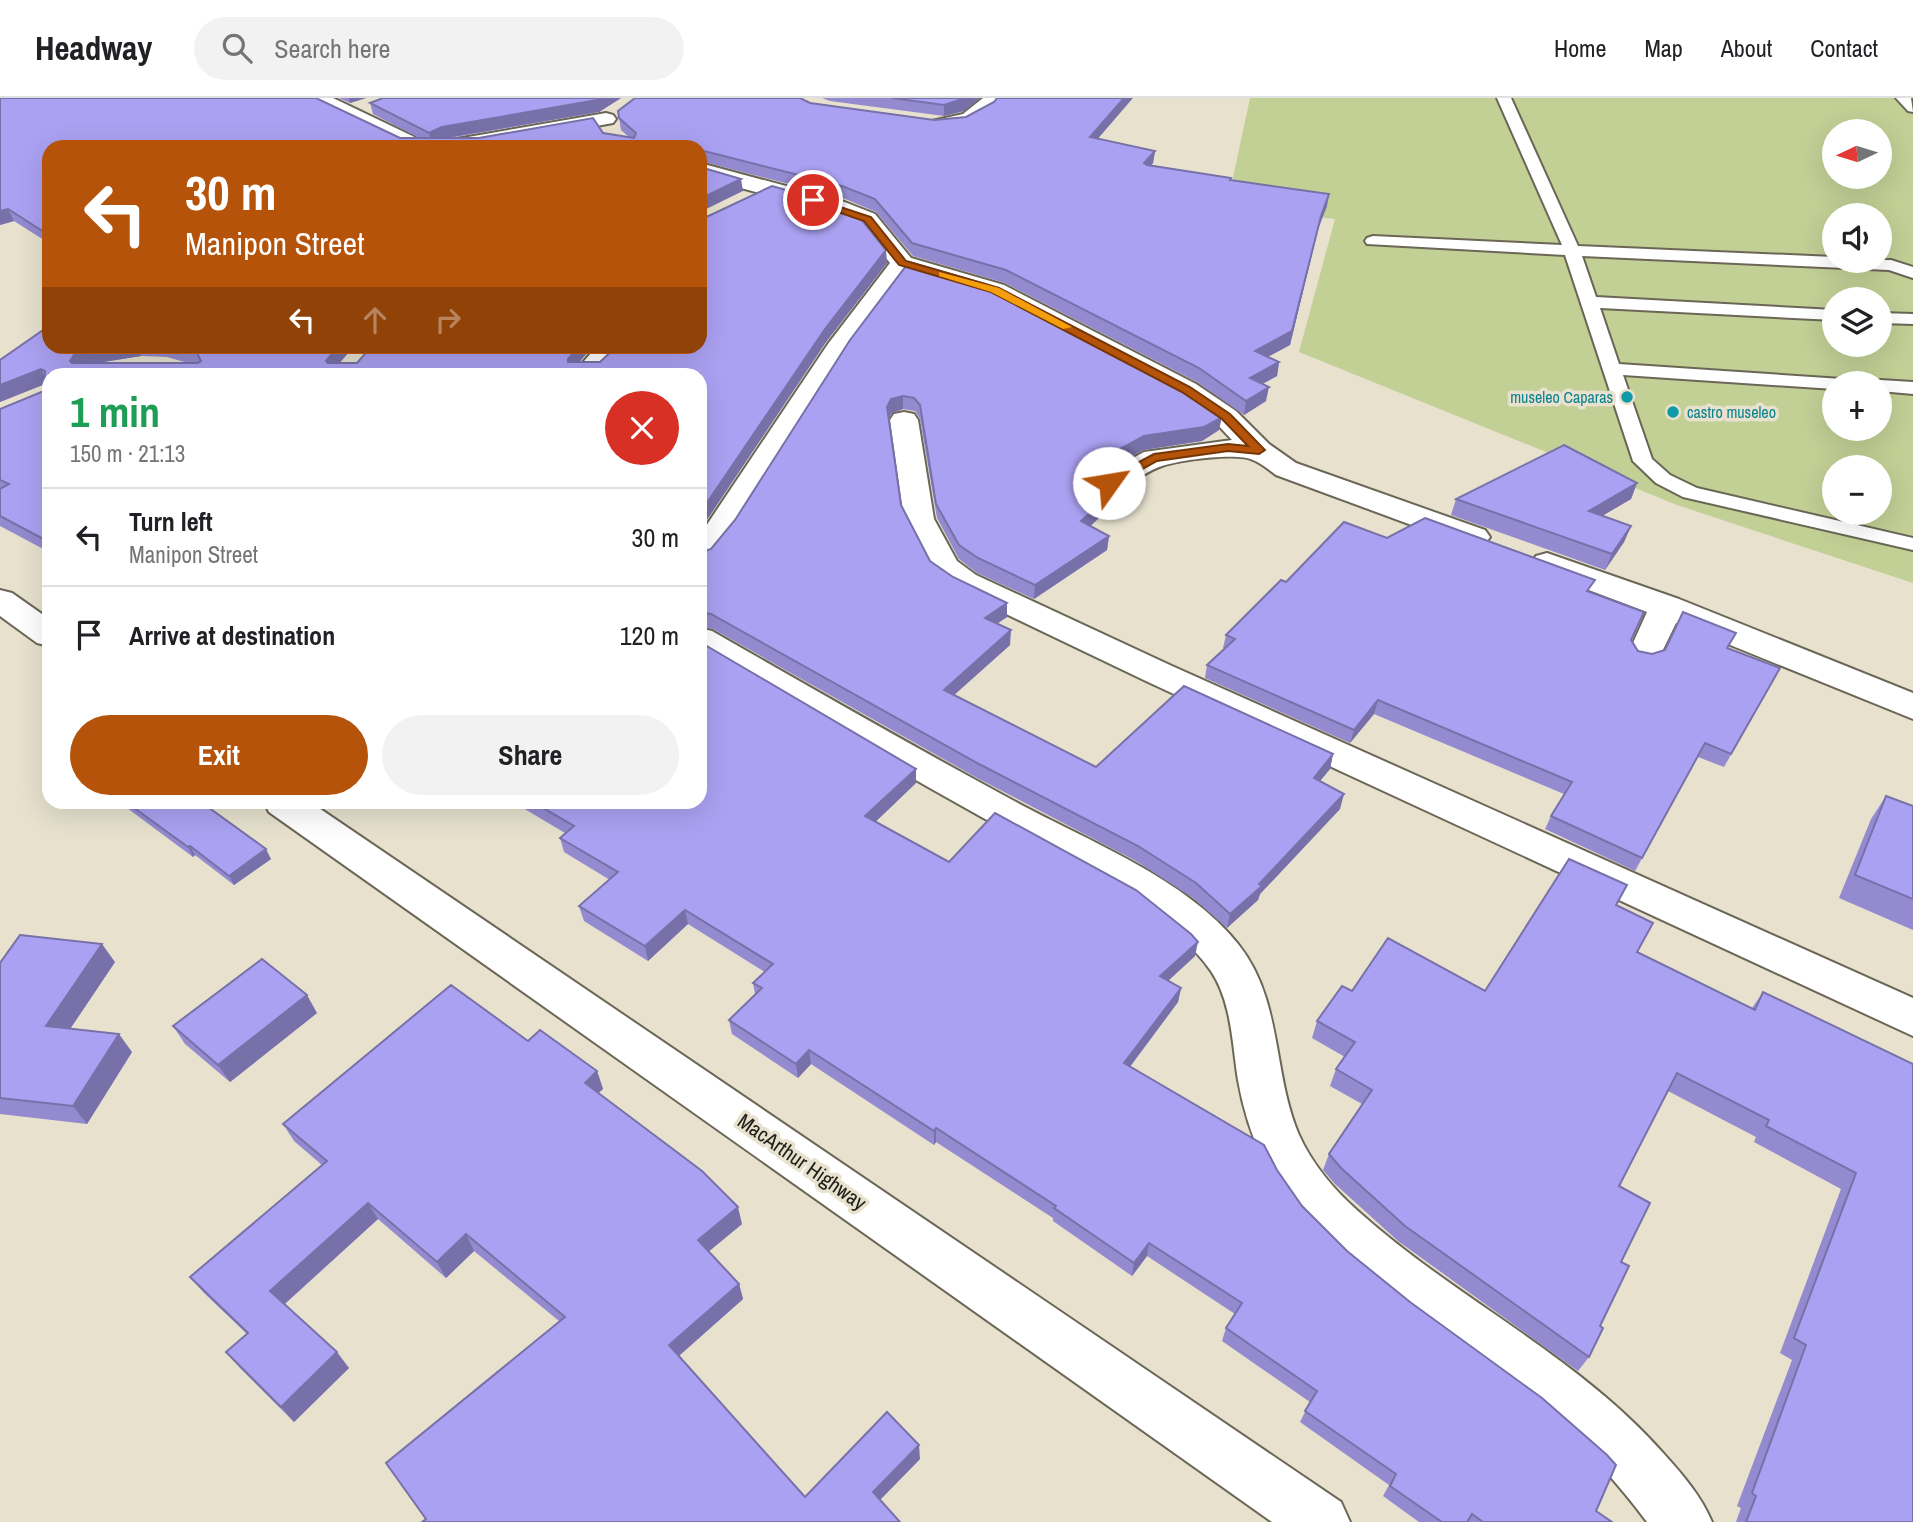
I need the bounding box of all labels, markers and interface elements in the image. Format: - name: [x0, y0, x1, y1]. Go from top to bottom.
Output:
- search box: [194, 17, 684, 80]
- text: Headway: [35, 26, 152, 70]
- icon: search: [218, 29, 256, 67]
- text: Search here: [274, 31, 390, 66]
- text: Home: [1554, 32, 1606, 64]
- text: Map: [1644, 32, 1683, 64]
- text: About: [1721, 32, 1772, 64]
- text: Contact: [1810, 32, 1878, 64]
- north arrow: [1822, 119, 1892, 189]
- map controls: [1822, 119, 1892, 525]
- text: 30 m: [185, 159, 277, 225]
- icon: left: [70, 168, 161, 259]
- pin: [783, 170, 843, 230]
- icon: arrive: [794, 181, 832, 219]
- button: sound: [1822, 203, 1892, 273]
- text: Manipon Street: [185, 222, 364, 265]
- button: layers: [1822, 287, 1892, 357]
- icon: left: [283, 301, 321, 339]
- icon: ahead: [356, 301, 394, 339]
- icon: right: [429, 301, 467, 339]
- button: +: [1822, 371, 1892, 441]
- text: 1 min: [70, 384, 160, 440]
- place label: museleo Caparas: [1510, 386, 1613, 408]
- marker: museleo Caparas: [1619, 389, 1635, 405]
- button: close: [605, 391, 679, 465]
- place label: castro museleo: [1687, 401, 1776, 423]
- marker: castro museleo: [1665, 404, 1681, 420]
- text: 150 m · 21:13: [70, 438, 185, 469]
- position arrow: [1072, 446, 1146, 520]
- button: −: [1822, 455, 1892, 525]
- text: Turn left: [129, 504, 213, 539]
- icon: left: [70, 518, 108, 556]
- text: 30 m: [632, 520, 679, 555]
- text: Manipon Street: [129, 539, 258, 570]
- icon: arrive: [70, 616, 108, 654]
- text: Arrive at destination: [129, 618, 335, 653]
- text: 120 m: [620, 618, 679, 653]
- button: Exit: [70, 715, 368, 795]
- button: Share: [382, 715, 679, 795]
- street label: MacArthur Highway: [732, 1106, 873, 1217]

